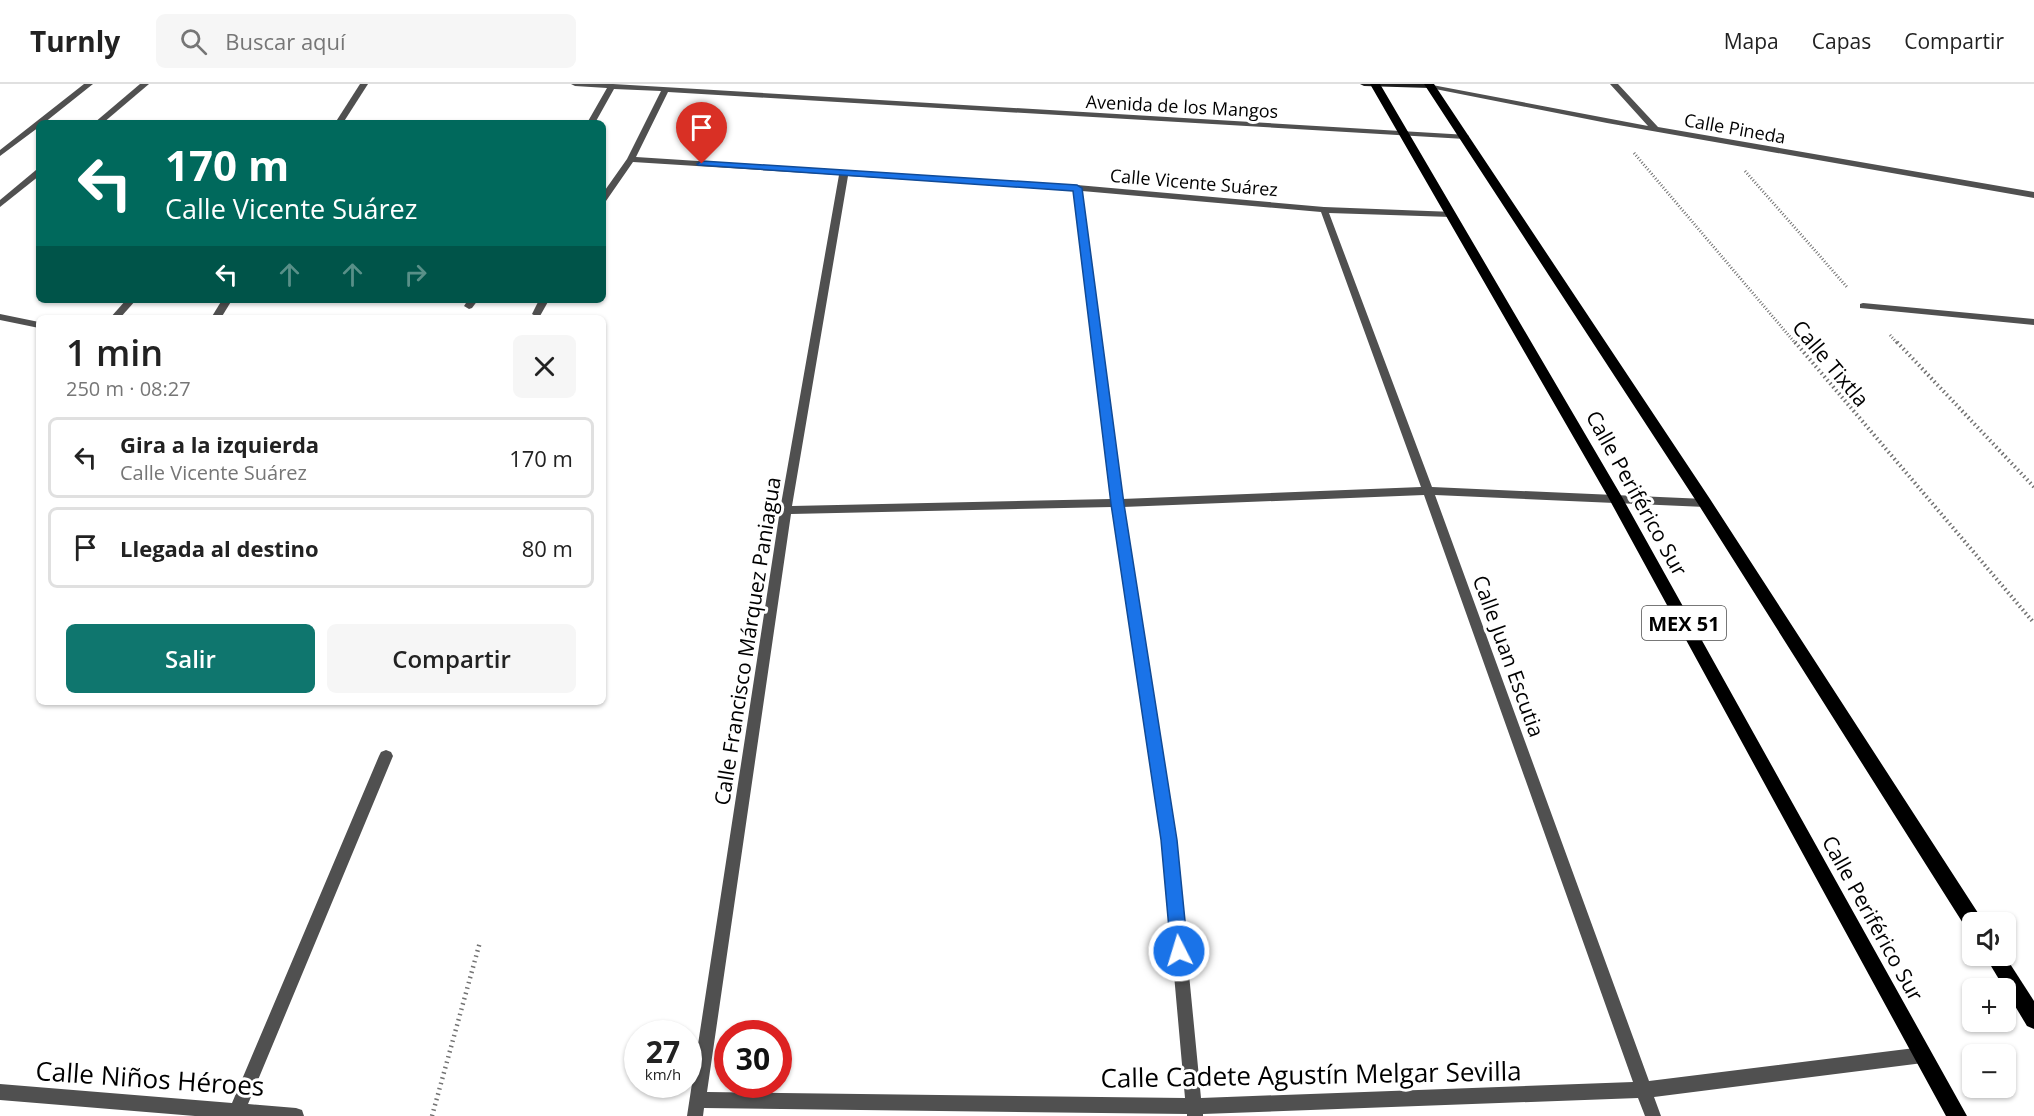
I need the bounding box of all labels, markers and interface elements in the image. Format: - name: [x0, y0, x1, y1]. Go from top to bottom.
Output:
- search box: [156, 14, 576, 68]
- text: Turnly: [30, 22, 120, 60]
- icon: search: [177, 25, 210, 58]
- text: Buscar aquí: [225, 26, 346, 56]
- text: Mapa: [1724, 27, 1779, 55]
- text: Capas: [1812, 27, 1871, 55]
- text: Compartir: [1904, 27, 2004, 55]
- street label: Avenida de los Mangos: [1085, 89, 1279, 123]
- pin: [676, 102, 727, 164]
- street label: Calle Pineda: [1682, 107, 1788, 149]
- icon: arrive: [685, 111, 718, 144]
- text: 170 m: [165, 136, 289, 193]
- icon: left: [66, 144, 144, 222]
- street label: Calle Vicente Suárez: [1109, 163, 1279, 201]
- text: Calle Vicente Suárez: [165, 190, 417, 227]
- icon: left: [210, 258, 243, 291]
- icon: ahead: [273, 258, 306, 291]
- icon: ahead: [336, 258, 369, 291]
- icon: right: [399, 258, 432, 291]
- street label: Calle Tixtla: [1787, 314, 1875, 412]
- text: 1 min: [66, 328, 163, 377]
- button: close: [513, 335, 576, 398]
- text: 250 m · 08:27: [66, 375, 191, 402]
- street label: Calle Periférico Sur: [1580, 405, 1694, 581]
- text: Gira a la izquierda: [120, 429, 319, 459]
- icon: left: [69, 441, 102, 474]
- text: 170 m: [509, 443, 573, 473]
- text: Calle Vicente Suárez: [120, 459, 307, 486]
- street label: Calle Francisco Márquez Paniagua: [707, 475, 787, 807]
- icon: arrive: [69, 531, 102, 564]
- text: Llegada al destino: [120, 533, 319, 563]
- text: 80 m: [522, 533, 573, 563]
- street label: Calle Juan Escutia: [1467, 571, 1551, 741]
- road number: MEX 51: [1642, 606, 1726, 640]
- button: Salir: [66, 624, 315, 693]
- button: Compartir: [327, 624, 576, 693]
- street label: Calle Periférico Sur: [1816, 830, 1930, 1006]
- map controls: [1962, 912, 2016, 1098]
- button: sound: [1962, 912, 2016, 966]
- position arrow: [1147, 919, 1211, 983]
- button: +: [1962, 978, 2016, 1032]
- speed limit sign: 30: [714, 1020, 792, 1098]
- text: 27: [646, 1031, 680, 1072]
- button: −: [1962, 1044, 2016, 1098]
- street label: Calle Niños Héroes: [34, 1052, 266, 1104]
- street label: Calle Cadete Agustín Melgar Sevilla: [1100, 1052, 1522, 1096]
- text: km/h: [645, 1064, 681, 1084]

